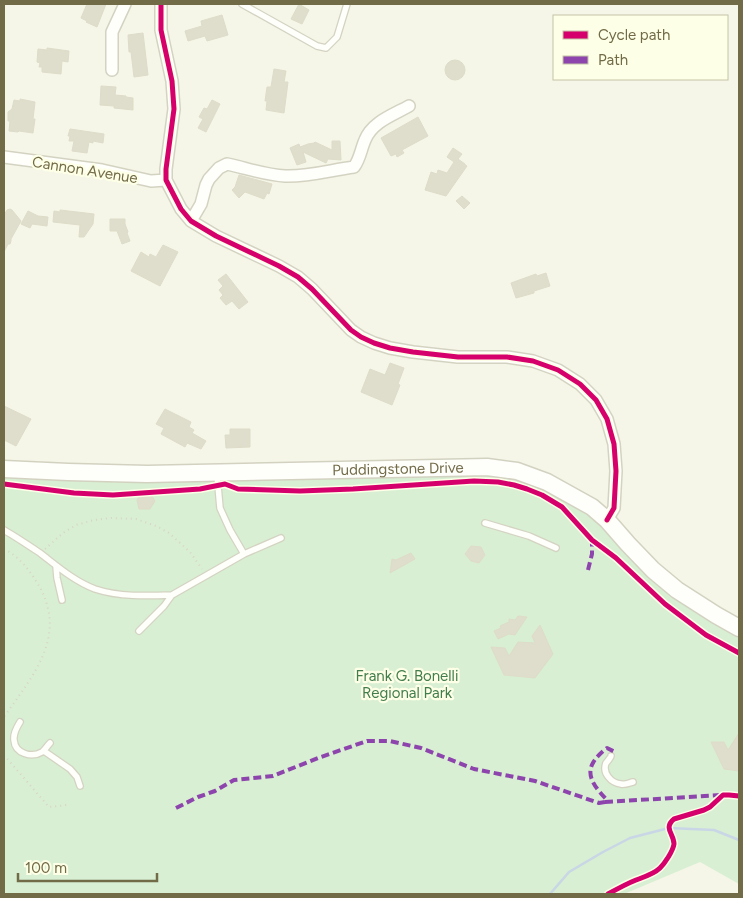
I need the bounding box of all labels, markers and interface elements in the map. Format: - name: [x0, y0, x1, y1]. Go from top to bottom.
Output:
- legend: [553, 15, 728, 80]
- text: Cycle path: [598, 26, 670, 44]
- text: Path: [598, 51, 628, 69]
- street label: Cannon Avenue: [31, 153, 139, 187]
- street label: Puddingstone Drive: [332, 458, 464, 479]
- park label: Frank G. Bonelli Regional Park: [356, 667, 458, 702]
- scale bar: [18, 850, 156, 882]
- text: 100 m: [25, 859, 67, 877]

